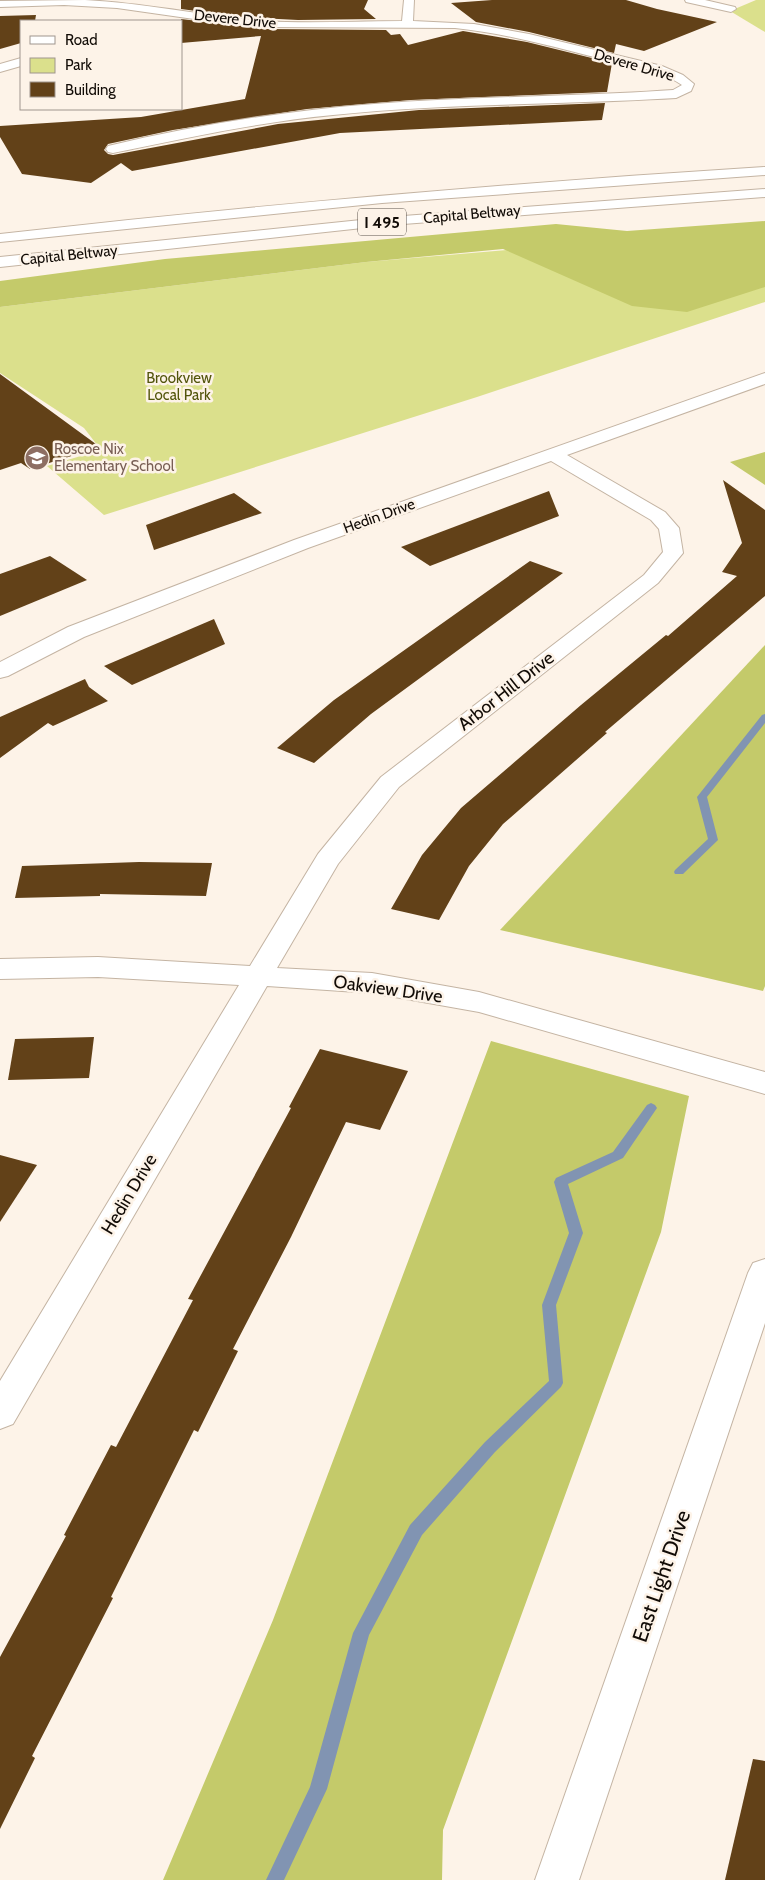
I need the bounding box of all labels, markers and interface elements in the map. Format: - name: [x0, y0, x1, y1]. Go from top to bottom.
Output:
- street label: Devere Drive: [193, 6, 277, 32]
- legend: [20, 20, 182, 110]
- text: Road: [65, 31, 98, 49]
- street label: Devere Drive: [592, 45, 676, 85]
- text: Park: [65, 56, 92, 74]
- text: Building: [65, 81, 116, 99]
- street label: Capital Beltway: [423, 201, 522, 227]
- road number: I 495: [358, 208, 406, 236]
- street label: Capital Beltway: [20, 241, 119, 269]
- park label: Brookview Local Park: [146, 369, 212, 404]
- place label: Roscoe Nix Elementary School: [54, 440, 175, 475]
- school or university icon: Roscoe Nix Elementary School: [24, 445, 50, 471]
- street label: Hedin Drive: [341, 495, 418, 537]
- street label: Arbor Hill Drive: [454, 647, 558, 735]
- street label: Oakview Drive: [332, 970, 444, 1008]
- street label: Hedin Drive: [96, 1150, 162, 1238]
- street label: East Light Drive: [627, 1507, 695, 1645]

